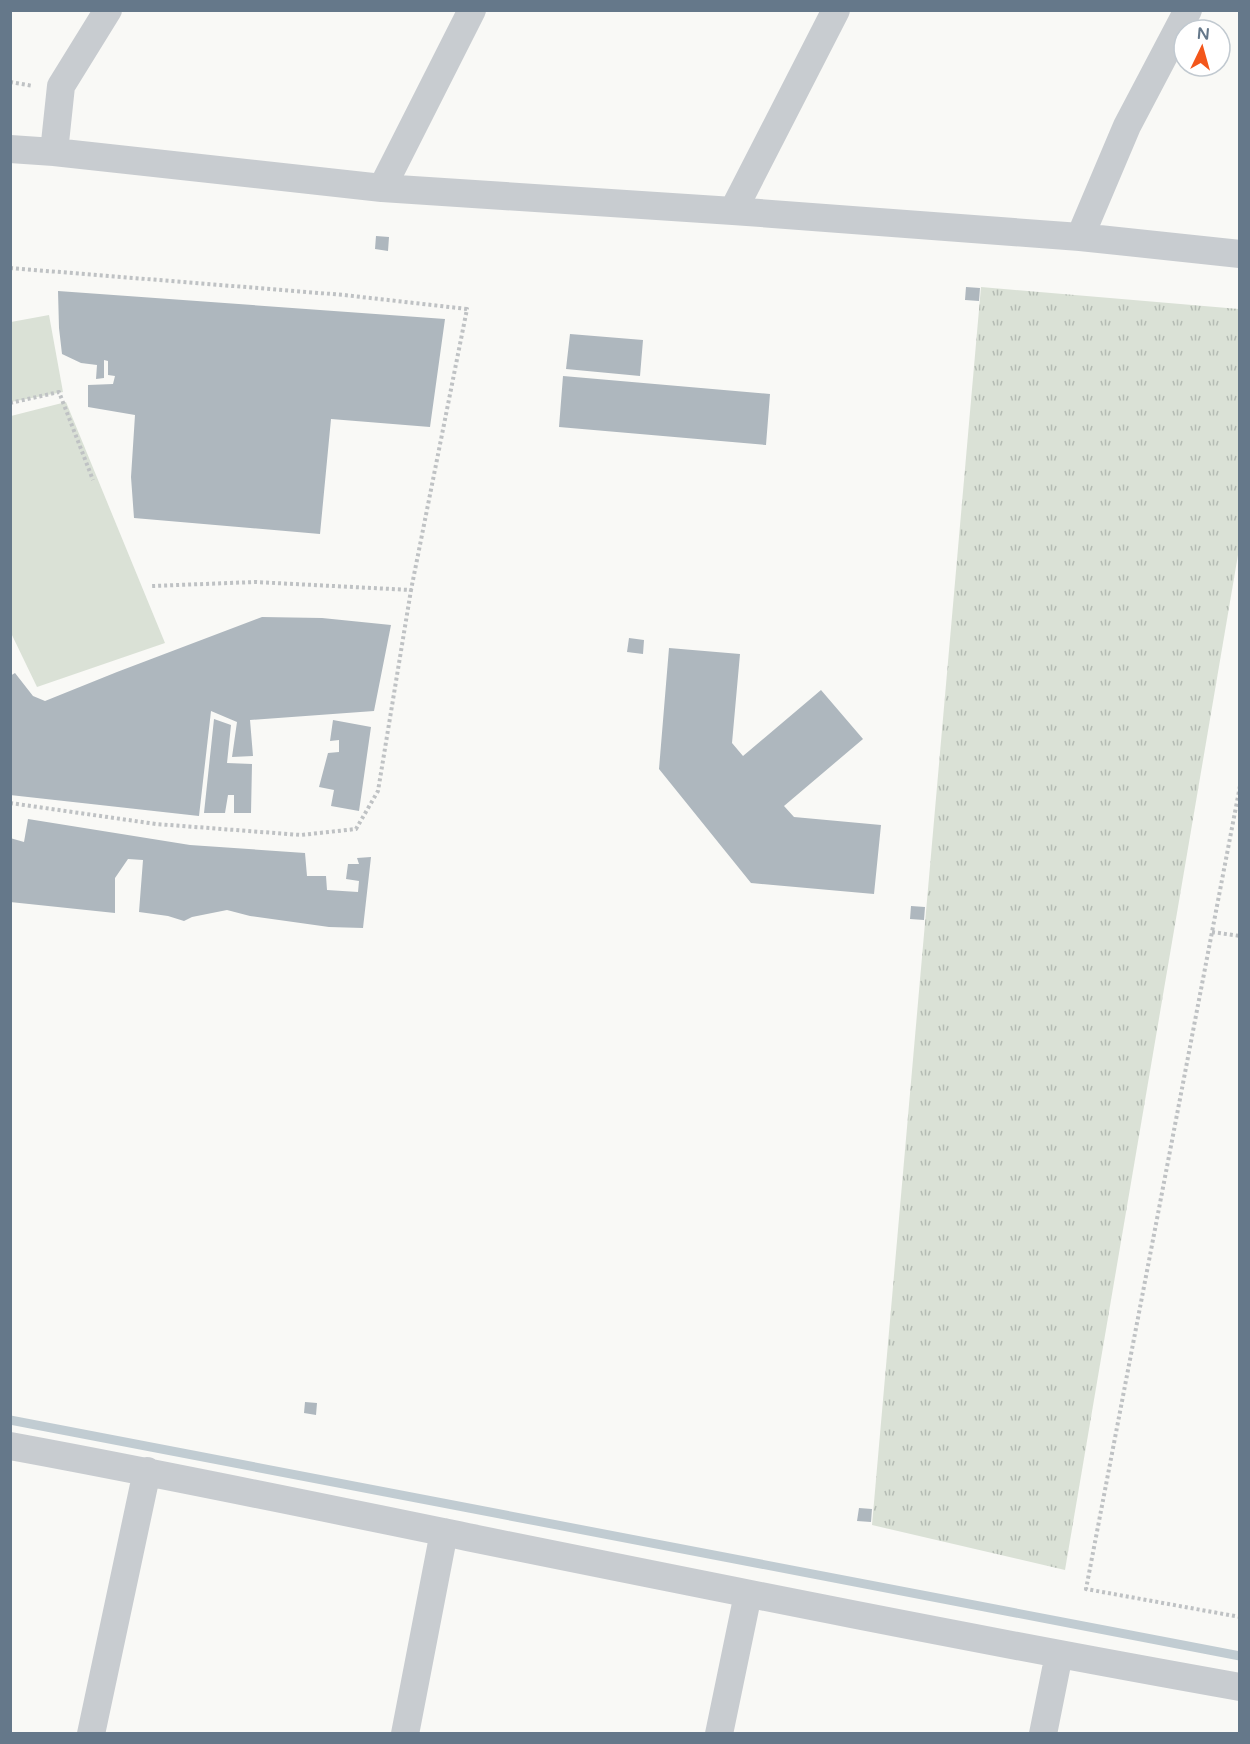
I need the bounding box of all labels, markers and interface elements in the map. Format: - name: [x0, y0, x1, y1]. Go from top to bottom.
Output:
- north arrow: [1172, 18, 1232, 78]
- text: N: [1196, 24, 1210, 45]

